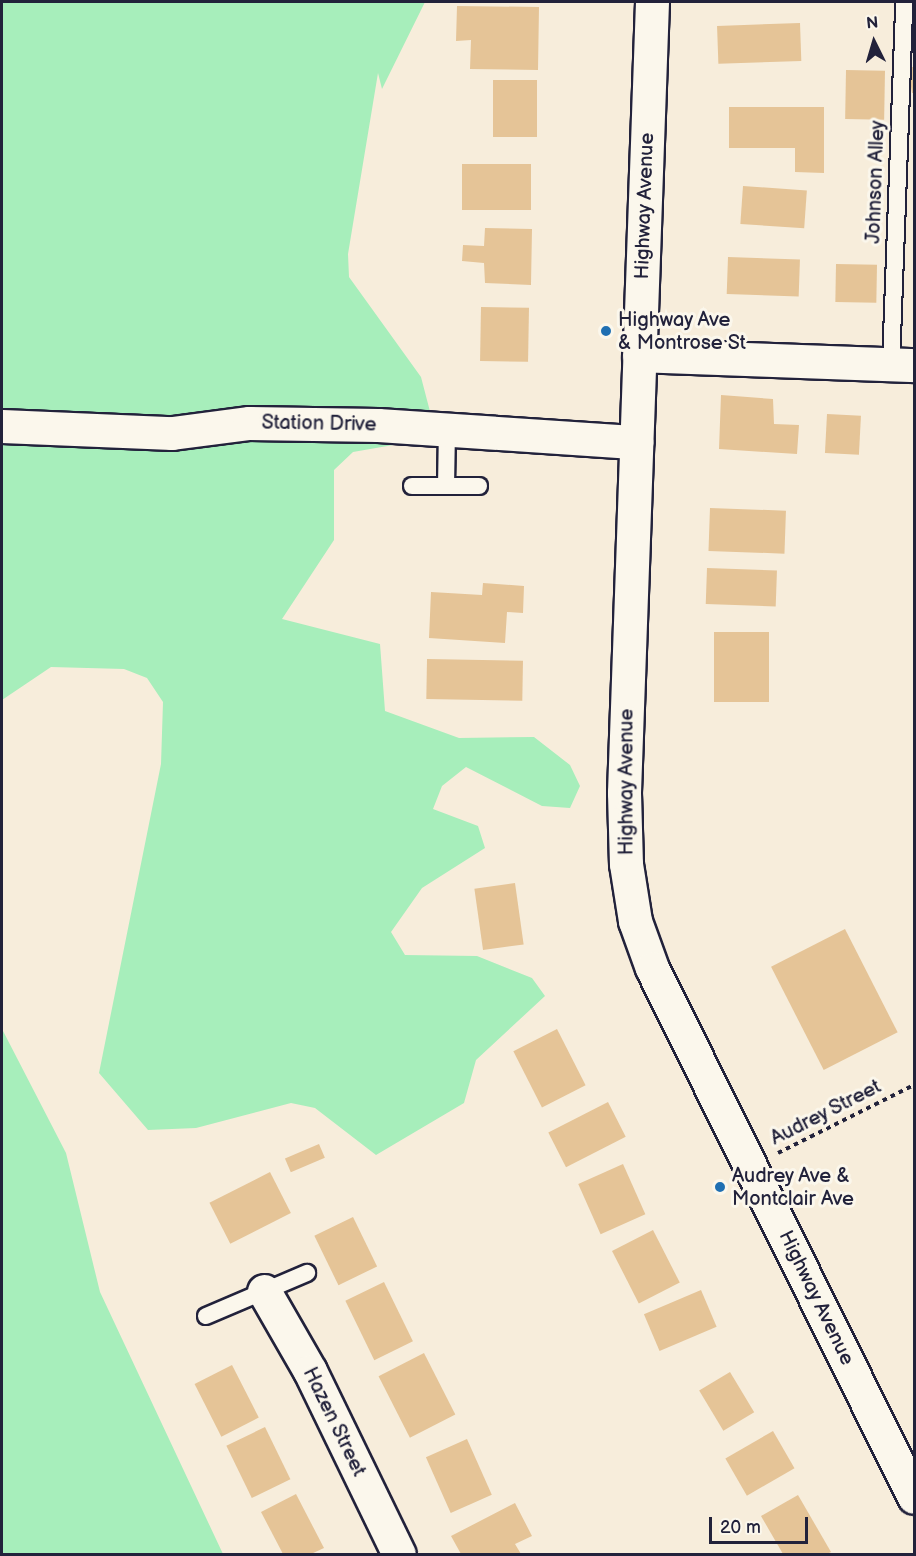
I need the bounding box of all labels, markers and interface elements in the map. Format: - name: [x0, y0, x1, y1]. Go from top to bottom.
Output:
- north arrow: [844, 12, 904, 72]
- text: N: [866, 14, 879, 34]
- street label: Johnson Alley: [862, 120, 890, 244]
- street label: Highway Avenue: [630, 132, 660, 280]
- place label: Highway Ave & Montrose St: [618, 308, 746, 355]
- marker: Highway Ave & Montrose St: [599, 324, 613, 338]
- street label: Station Drive: [261, 411, 377, 437]
- street label: Highway Avenue: [615, 708, 639, 856]
- street label: Audrey Street: [766, 1075, 886, 1151]
- place label: Audrey Ave & Montclair Ave: [732, 1164, 854, 1211]
- marker: Audrey Ave & Montclair Ave: [713, 1180, 727, 1194]
- street label: Highway Avenue: [773, 1226, 859, 1370]
- street label: Hazen Street: [297, 1363, 371, 1481]
- scale bar: [712, 1505, 811, 1543]
- text: 20 m: [720, 1517, 761, 1538]

